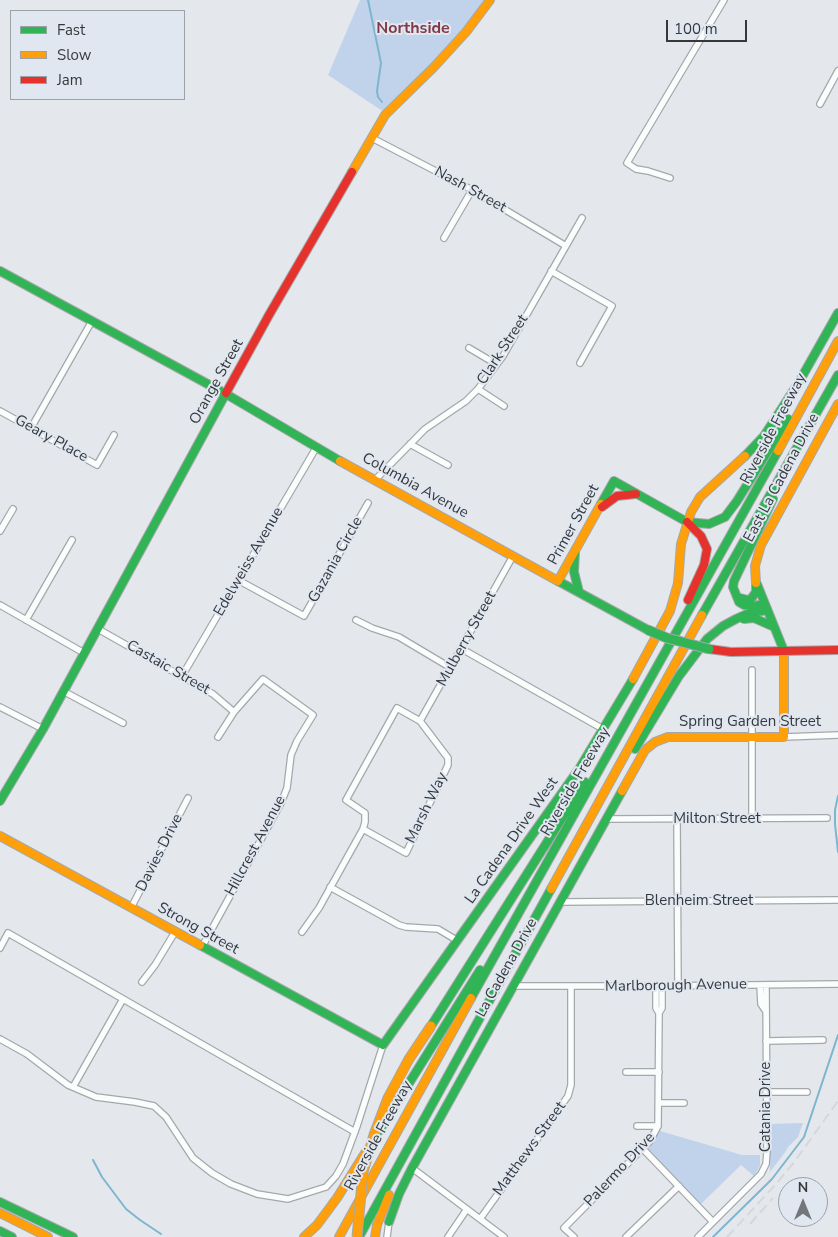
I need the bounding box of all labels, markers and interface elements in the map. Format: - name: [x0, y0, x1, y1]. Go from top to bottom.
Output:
- legend: [10, 10, 185, 100]
- scale bar: [668, 10, 749, 42]
- district label: Northside: [376, 19, 450, 39]
- text: 100 m: [674, 19, 718, 39]
- text: Fast: [57, 20, 85, 40]
- text: Slow: [57, 45, 91, 65]
- text: Jam: [57, 70, 83, 90]
- street label: Nash Street: [431, 163, 509, 217]
- street label: Clark Street: [474, 311, 532, 389]
- street label: Orange Street: [186, 336, 248, 428]
- street label: Riverside Freeway: [737, 371, 811, 487]
- street label: East La Cadena Drive: [740, 411, 824, 545]
- street label: Geary Place: [11, 412, 91, 466]
- street label: Columbia Avenue: [359, 449, 471, 523]
- street label: Primer Street: [545, 482, 603, 568]
- street label: Edelweiss Avenue: [210, 504, 288, 620]
- street label: Gazania Circle: [305, 514, 367, 606]
- street label: Mulberry Street: [433, 588, 501, 690]
- street label: Castaic Street: [123, 637, 213, 699]
- street label: Spring Garden Street: [679, 713, 821, 731]
- street label: Riverside Freeway: [537, 724, 615, 840]
- street label: Marsh Way: [402, 769, 452, 847]
- street label: La Cadena Drive West: [462, 774, 562, 908]
- street label: Hillcrest Avenue: [222, 793, 290, 899]
- street label: Milton Street: [673, 810, 761, 828]
- street label: Davies Drive: [133, 811, 187, 895]
- street label: Blenheim Street: [645, 892, 753, 910]
- street label: Strong Street: [154, 899, 242, 959]
- street label: La Cadena Drive: [472, 915, 542, 1021]
- street label: Marlborough Avenue: [605, 976, 747, 996]
- street label: Catania Drive: [757, 1062, 775, 1152]
- street label: Riverside Freeway: [341, 1078, 417, 1194]
- street label: Matthews Street: [490, 1098, 570, 1200]
- street label: Palermo Drive: [581, 1129, 659, 1211]
- north arrow: [778, 1177, 828, 1227]
- text: N: [798, 1178, 808, 1197]

